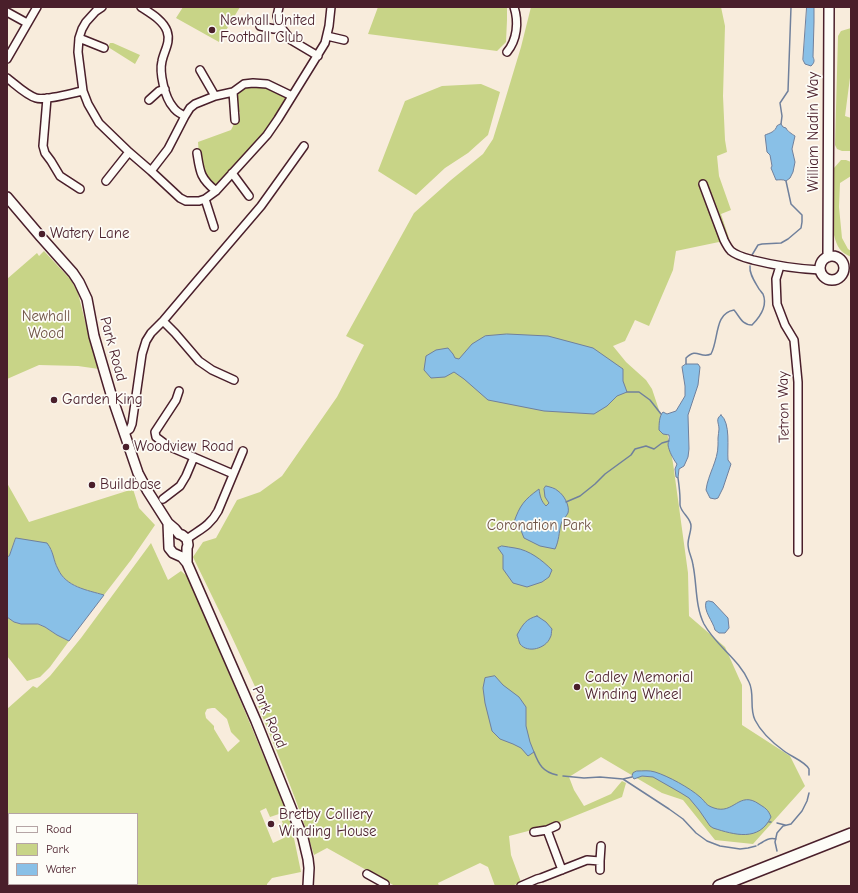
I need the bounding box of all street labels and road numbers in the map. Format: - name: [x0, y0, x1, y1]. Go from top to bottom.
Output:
- street label: William Nadin Way: [805, 72, 823, 192]
- street label: Park Road: [96, 315, 130, 383]
- street label: Tetron Way: [774, 371, 794, 443]
- street label: Park Road: [248, 683, 290, 751]

